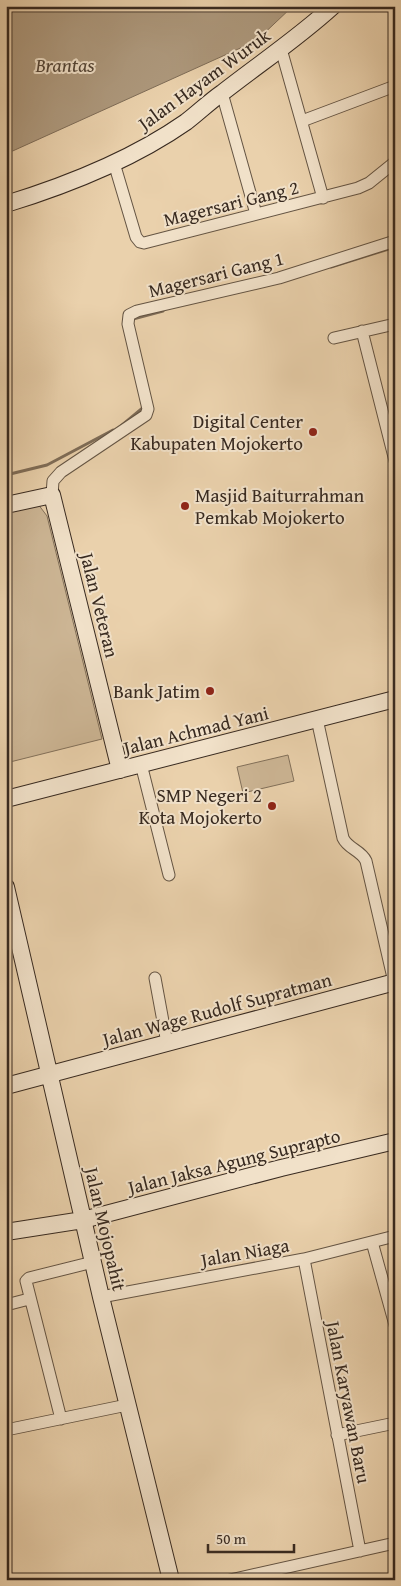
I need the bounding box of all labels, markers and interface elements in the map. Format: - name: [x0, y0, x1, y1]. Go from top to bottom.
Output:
- street label: Jalan Hayam Wuruk: [130, 21, 276, 138]
- water label: Brantas: [34, 50, 95, 79]
- street label: Magersari Gang 2: [161, 173, 301, 233]
- street label: Magersari Gang 1: [146, 244, 286, 304]
- place label: Digital Center Kabupaten Mojokerto: [130, 407, 303, 457]
- marker: Digital Center Kabupaten Mojokerto: [307, 426, 319, 438]
- place label: Masjid Baiturrahman Pemkab Mojokerto: [195, 481, 365, 531]
- marker: Masjid Baiturrahman Pemkab Mojokerto: [179, 500, 191, 512]
- street label: Jalan Veteran: [73, 548, 127, 661]
- place label: Bank Jatim: [113, 677, 200, 705]
- marker: Bank Jatim: [204, 685, 216, 697]
- street label: Jalan Achmad Yani: [119, 698, 271, 762]
- place label: SMP Negeri 2 Kota Mojokerto: [139, 781, 262, 831]
- marker: SMP Negeri 2 Kota Mojokerto: [266, 800, 278, 812]
- street label: Jalan Wage Rudolf Supratman: [97, 965, 335, 1054]
- street label: Jalan Jaksa Agung Suprapto: [123, 1121, 343, 1201]
- street label: Jalan Mojopahit: [78, 1162, 134, 1294]
- street label: Jalan Niaga: [197, 1230, 291, 1274]
- street label: Jalan Karyawan Baru: [319, 1316, 379, 1486]
- scale bar: [208, 1521, 295, 1553]
- text: 50 m: [216, 1528, 247, 1549]

